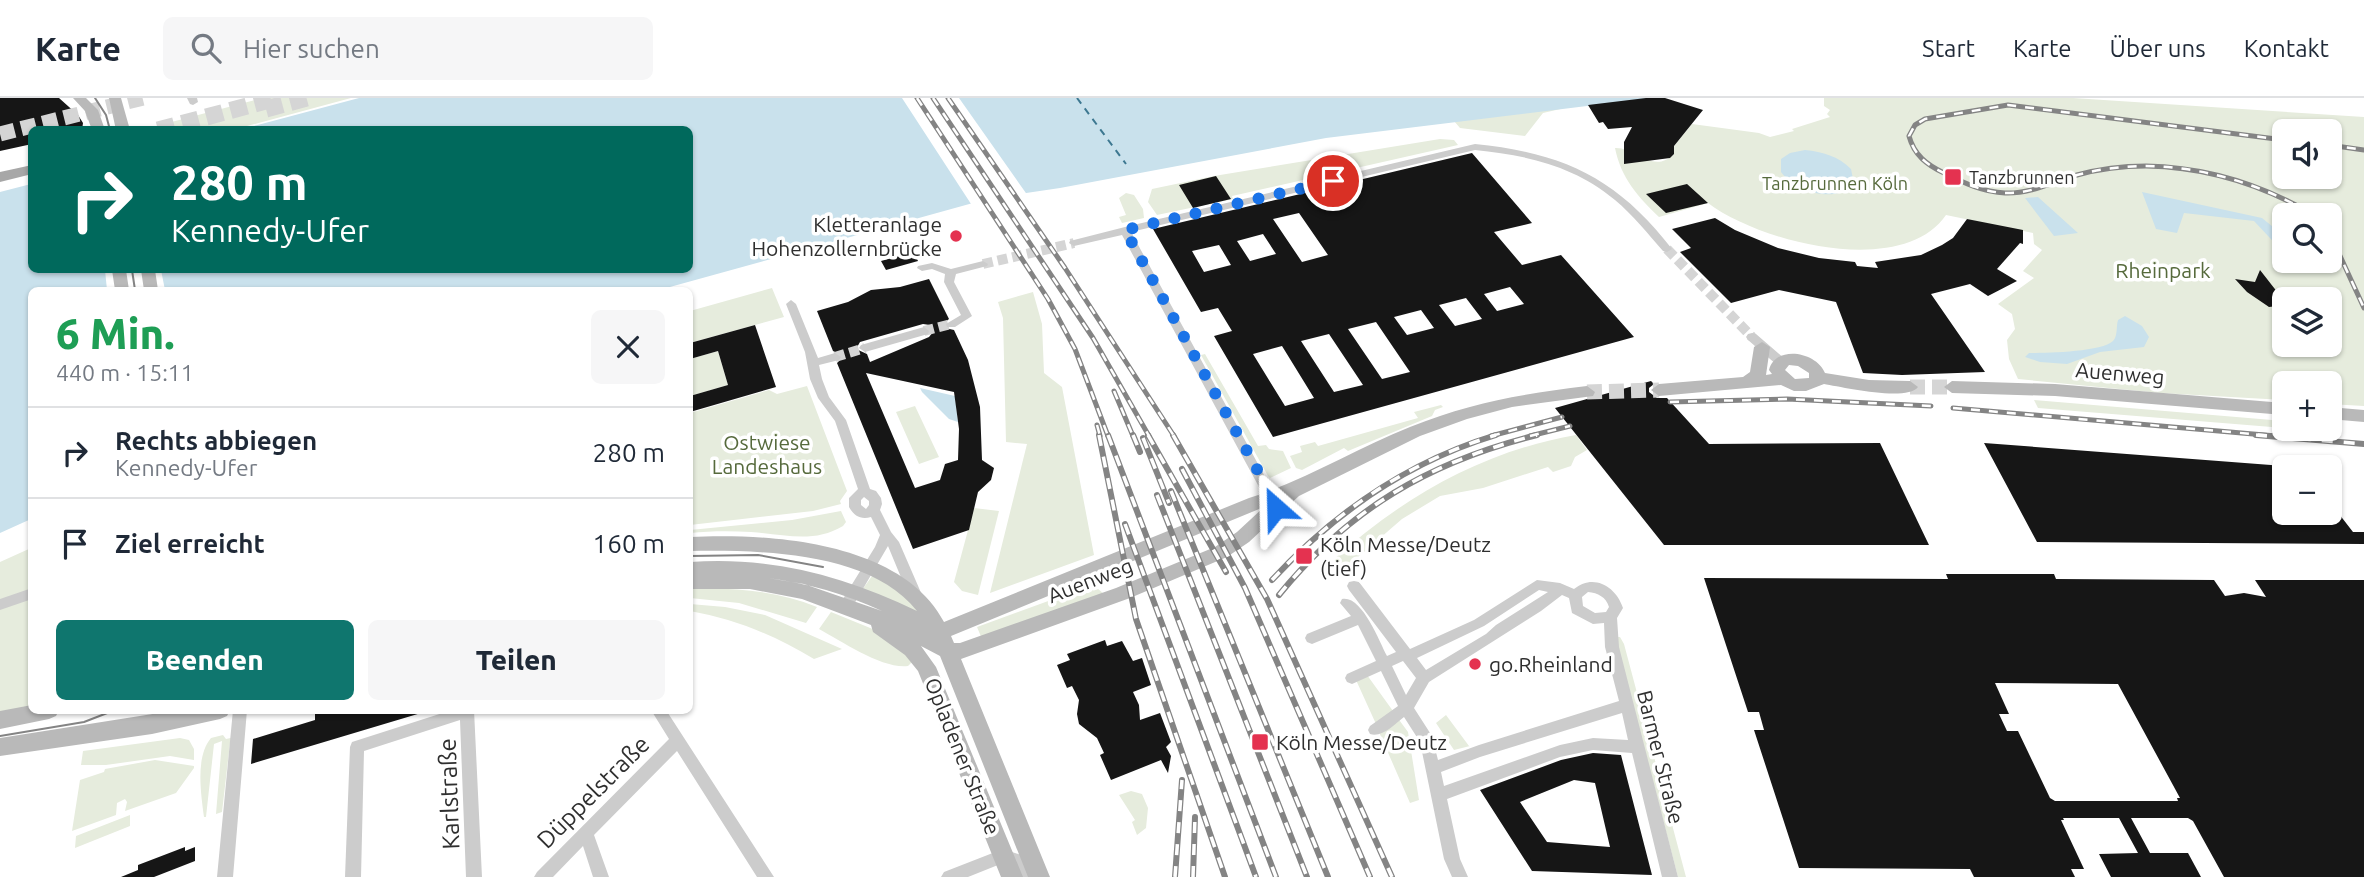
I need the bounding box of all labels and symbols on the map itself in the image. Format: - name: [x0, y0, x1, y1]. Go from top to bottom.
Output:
- pin: [1303, 151, 1363, 211]
- marker: Tanzbrunnen: [1943, 167, 1963, 187]
- place label: Tanzbrunnen: [1969, 167, 2075, 187]
- park label: Tanzbrunnen Köln: [1762, 173, 1908, 193]
- place label: Kletteranlage Hohenzollernbrücke: [751, 212, 942, 260]
- marker: Kletteranlage Hohenzollernbrücke: [948, 228, 964, 244]
- park label: Rheinpark: [2115, 258, 2211, 282]
- street label: Auenweg: [2075, 357, 2165, 389]
- park label: Ostwiese Landeshaus: [712, 430, 822, 478]
- position arrow: [1239, 471, 1313, 545]
- place label: Köln Messe/Deutz (tief): [1320, 532, 1491, 580]
- marker: Köln Messe/Deutz (tief): [1294, 546, 1314, 566]
- street label: Auenweg: [1044, 553, 1136, 607]
- place label: go.Rheinland: [1489, 652, 1613, 676]
- marker: go.Rheinland: [1467, 656, 1483, 672]
- street label: Opladener Straße: [921, 674, 1005, 838]
- street label: Barmer Straße: [1633, 688, 1689, 826]
- street label: Düppelstraße: [531, 730, 655, 854]
- place label: Köln Messe/Deutz: [1276, 730, 1447, 754]
- marker: Köln Messe/Deutz: [1250, 732, 1270, 752]
- street label: Karlstraße: [434, 738, 464, 850]

